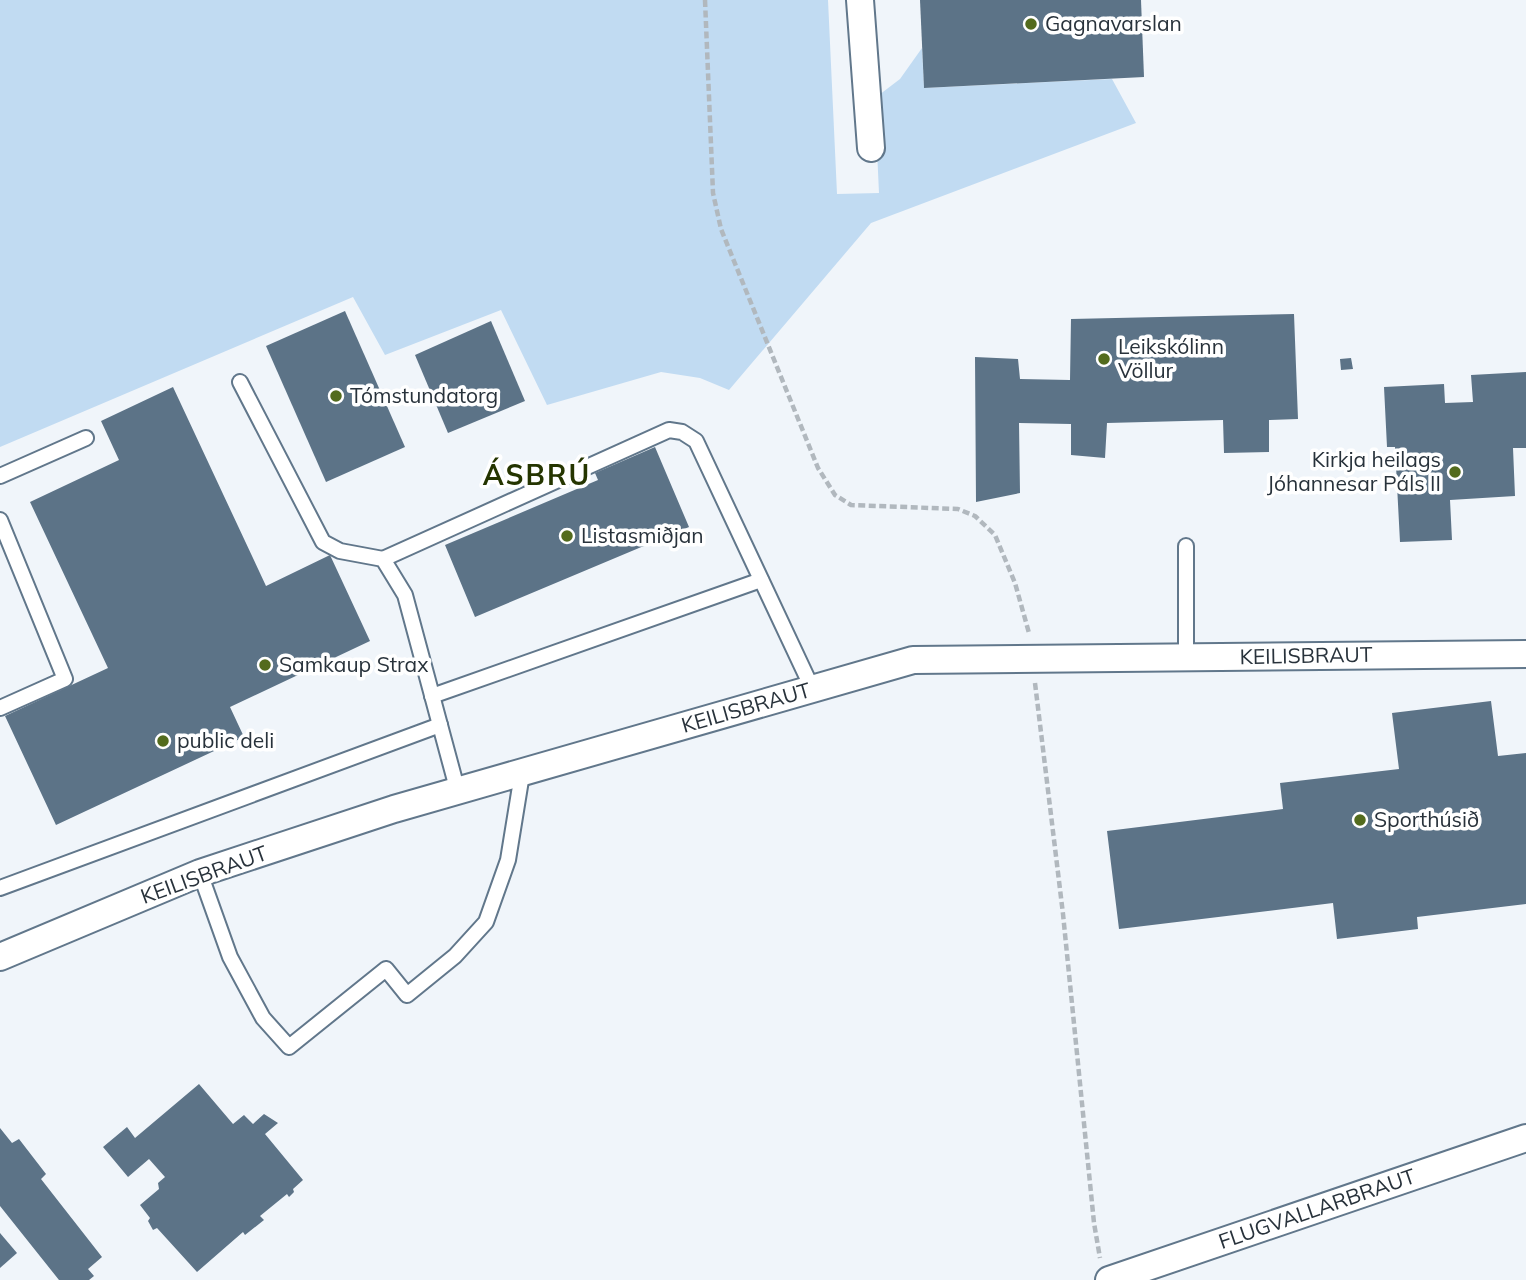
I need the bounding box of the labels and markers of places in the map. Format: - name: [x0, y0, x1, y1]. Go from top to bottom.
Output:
- place label: Gagnavarslan: [1045, 10, 1182, 36]
- marker: Gagnavarslan: [1023, 16, 1039, 32]
- place label: Leikskólinn Völlur: [1118, 333, 1224, 383]
- marker: Leikskólinn Völlur: [1096, 351, 1112, 367]
- place label: Tómstundatorg: [350, 382, 498, 408]
- marker: Tómstundatorg: [328, 388, 344, 404]
- place label: Kirkja heilags Jóhannesar Páls II: [1267, 446, 1441, 496]
- marker: Kirkja heilags Jóhannesar Páls II: [1447, 464, 1463, 480]
- place label: Listasmiðjan: [581, 522, 704, 548]
- marker: Listasmiðjan: [559, 528, 575, 544]
- place label: Samkaup Strax: [279, 651, 428, 677]
- marker: Samkaup Strax: [257, 657, 273, 673]
- place label: public deli: [177, 727, 274, 753]
- marker: public deli: [155, 733, 171, 749]
- place label: Sporthúsið: [1374, 806, 1479, 832]
- marker: Sporthúsið: [1352, 812, 1368, 828]

